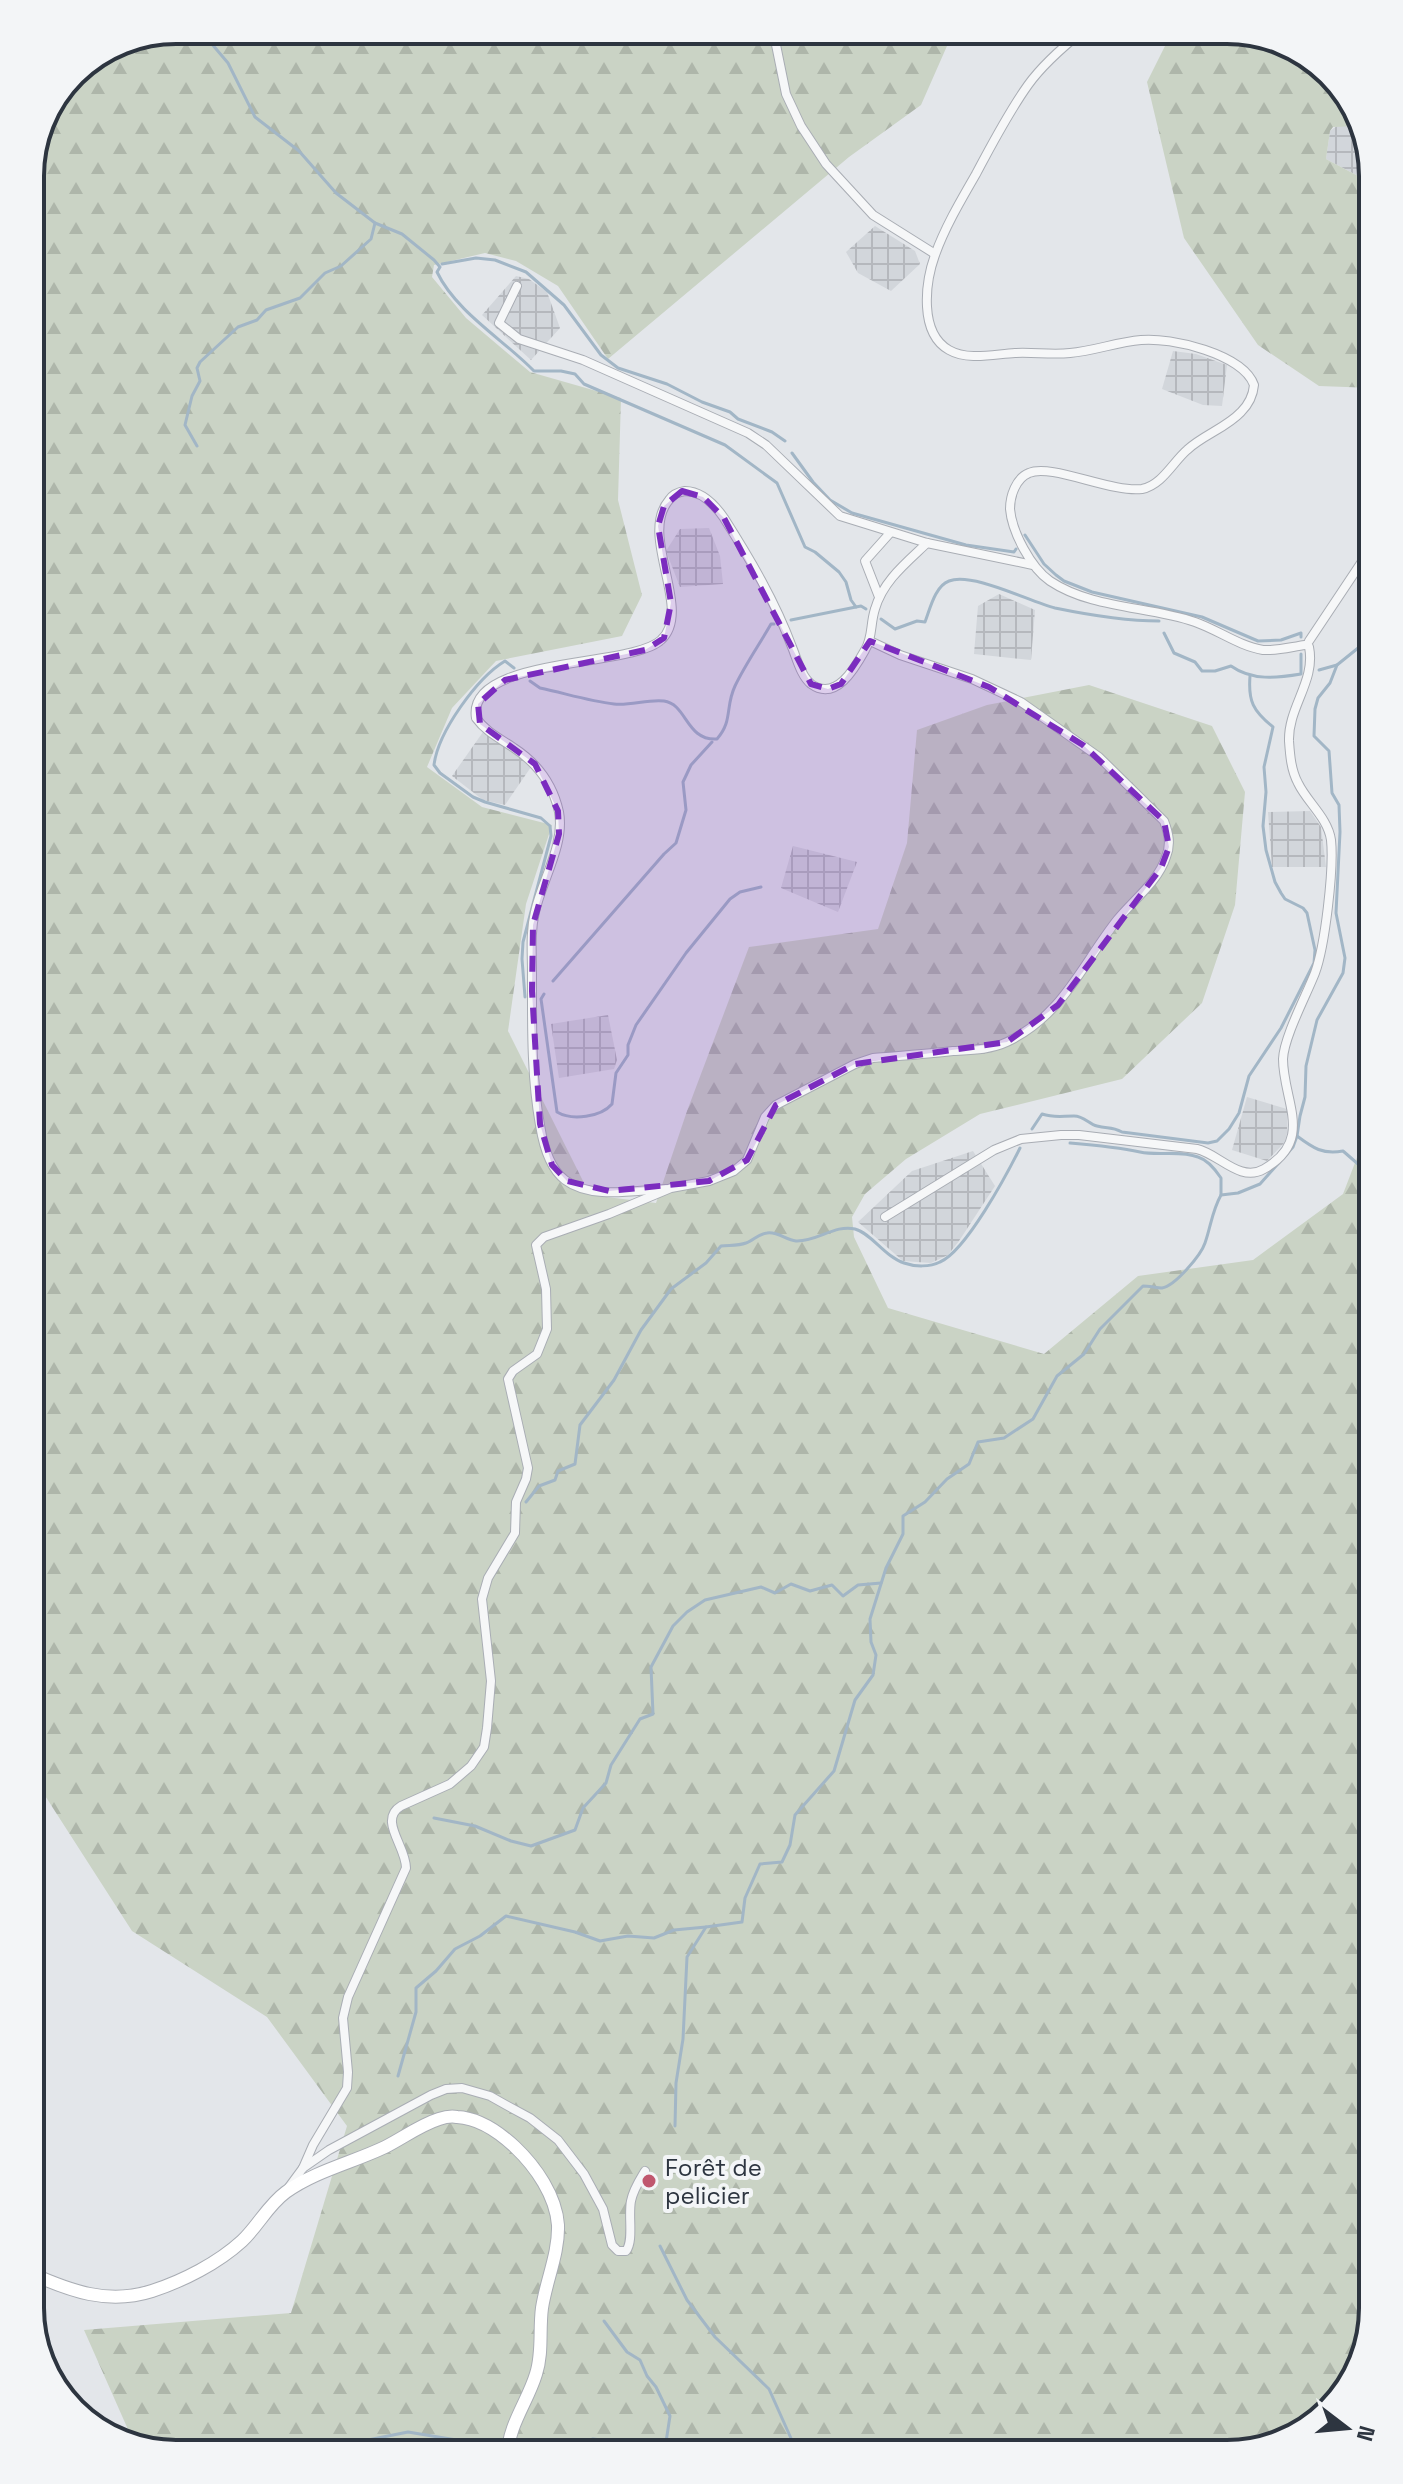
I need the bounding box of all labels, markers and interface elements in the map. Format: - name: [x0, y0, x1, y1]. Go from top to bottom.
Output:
- place label: Forêt de pelicier: [665, 2152, 762, 2211]
- marker: Forêt de pelicier: [640, 2172, 658, 2190]
- north arrow: [1307, 2388, 1387, 2468]
- text: N: [1351, 2423, 1382, 2444]

